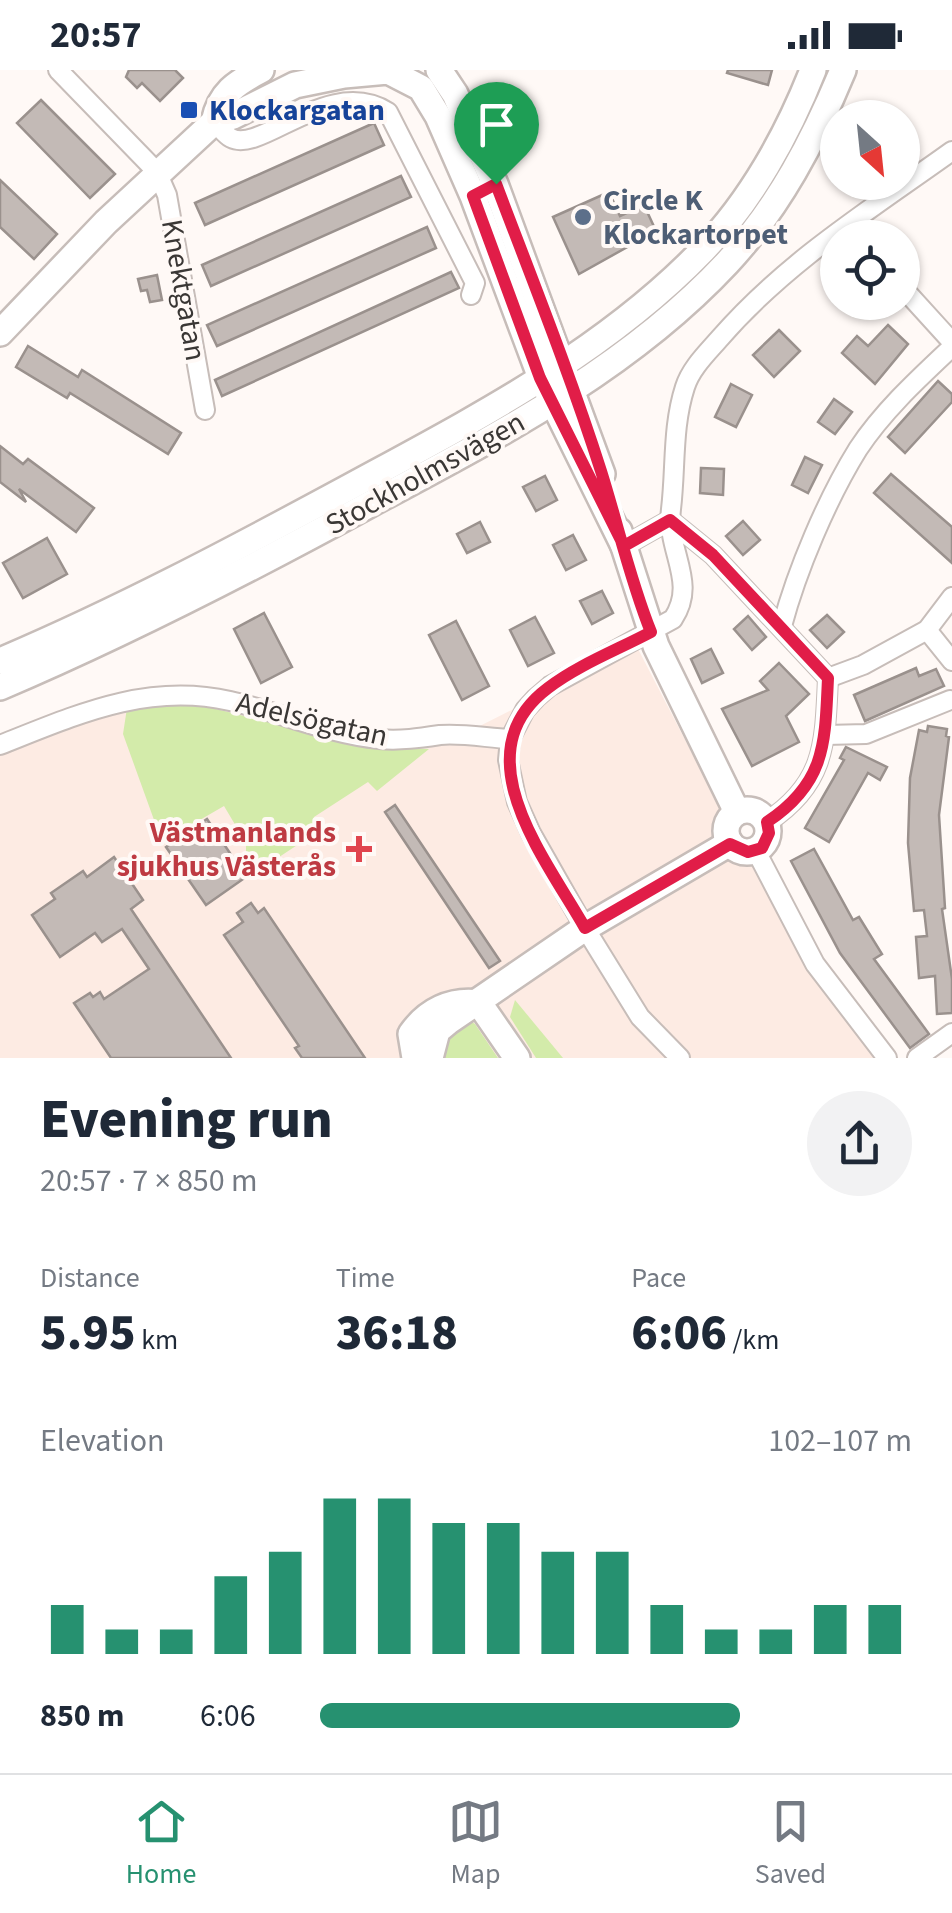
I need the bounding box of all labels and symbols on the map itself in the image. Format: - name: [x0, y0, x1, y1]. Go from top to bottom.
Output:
- pin: [454, 82, 539, 185]
- place label: Klockargatan: [209, 89, 385, 132]
- marker: Klockargatan: [178, 99, 200, 121]
- north arrow: [820, 100, 920, 200]
- place label: Circle K Klockartorpet: [603, 179, 789, 256]
- marker: Circle K Klockartorpet: [572, 206, 594, 228]
- street label: Knektgatan: [150, 216, 217, 364]
- street label: Stockholmsvägen: [318, 401, 533, 546]
- street label: Adelsögatan: [232, 681, 392, 758]
- place label: Västmanlands sjukhus Västerås: [117, 811, 336, 888]
- marker: Västmanlands sjukhus Västerås: [346, 836, 372, 862]

